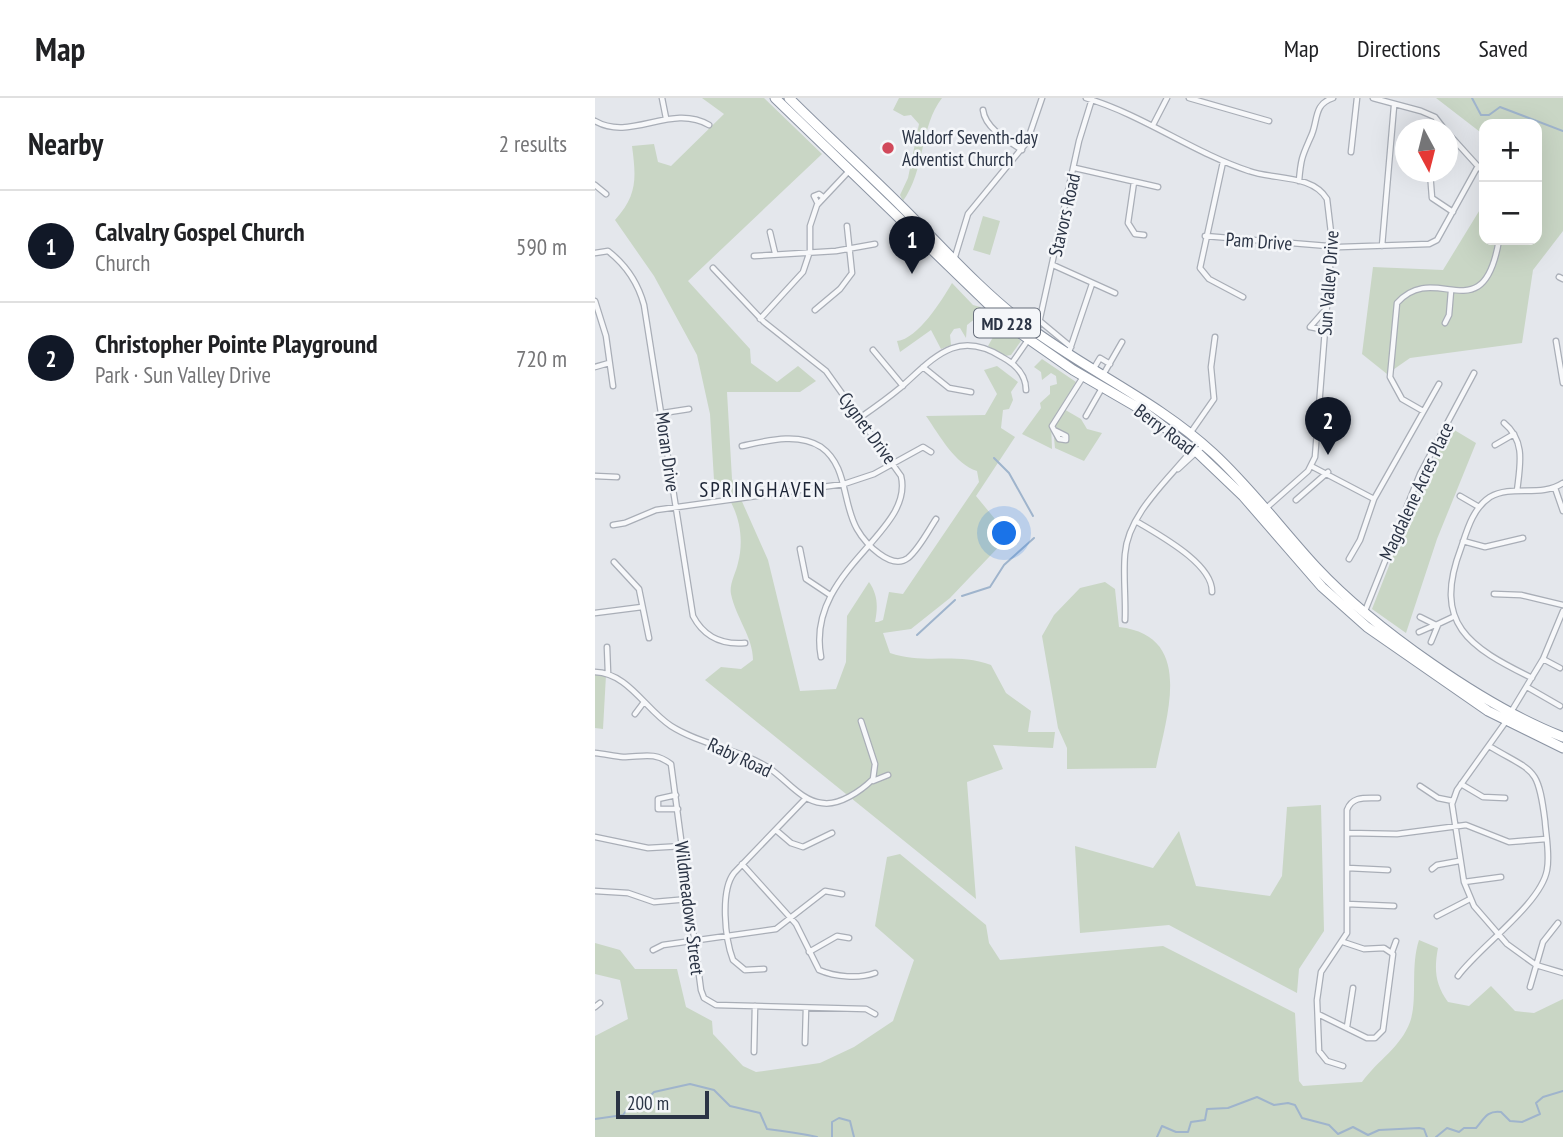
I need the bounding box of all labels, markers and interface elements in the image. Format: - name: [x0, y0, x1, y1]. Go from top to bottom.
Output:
- text: Map: [35, 27, 85, 70]
- text: Map: [1284, 33, 1319, 64]
- text: Directions: [1357, 33, 1441, 64]
- text: Saved: [1479, 33, 1528, 64]
- north arrow: [1395, 119, 1458, 182]
- map controls: [1479, 119, 1542, 245]
- button: +: [1479, 119, 1542, 182]
- text: Nearby: [28, 124, 103, 163]
- place label: Waldorf Seventh-day Adventist Church: [902, 125, 1039, 171]
- text: 2 results: [499, 129, 567, 158]
- marker: Waldorf Seventh-day Adventist Church: [880, 140, 896, 156]
- street label: Stavors Road: [1043, 171, 1085, 259]
- button: −: [1479, 182, 1542, 245]
- text: Calvalry Gospel Church: [95, 215, 305, 248]
- pin: 1: [889, 216, 935, 274]
- street label: Pam Drive: [1225, 227, 1293, 255]
- street label: Sun Valley Drive: [1312, 229, 1344, 336]
- text: 1: [46, 232, 57, 261]
- text: 590 m: [516, 232, 567, 261]
- text: Church: [95, 248, 150, 277]
- road number: MD 228: [974, 308, 1040, 338]
- text: Christopher Pointe Playground: [95, 327, 378, 360]
- text: 2: [46, 344, 57, 373]
- text: 720 m: [516, 344, 567, 373]
- text: Park · Sun Valley Drive: [95, 360, 271, 389]
- street label: Cygnet Drive: [834, 387, 902, 469]
- pin: 2: [1305, 397, 1351, 455]
- street label: Berry Road: [1130, 398, 1200, 460]
- street label: Moran Drive: [651, 411, 685, 493]
- street label: Magdalene Acres Place: [1374, 418, 1459, 564]
- district label: SPRINGHAVEN: [699, 476, 827, 503]
- your location: [987, 516, 1021, 550]
- street label: Raby Road: [704, 732, 776, 782]
- street label: Wildmeadows Street: [670, 840, 710, 977]
- scale bar: [616, 1088, 709, 1120]
- text: 200 m: [627, 1091, 669, 1115]

